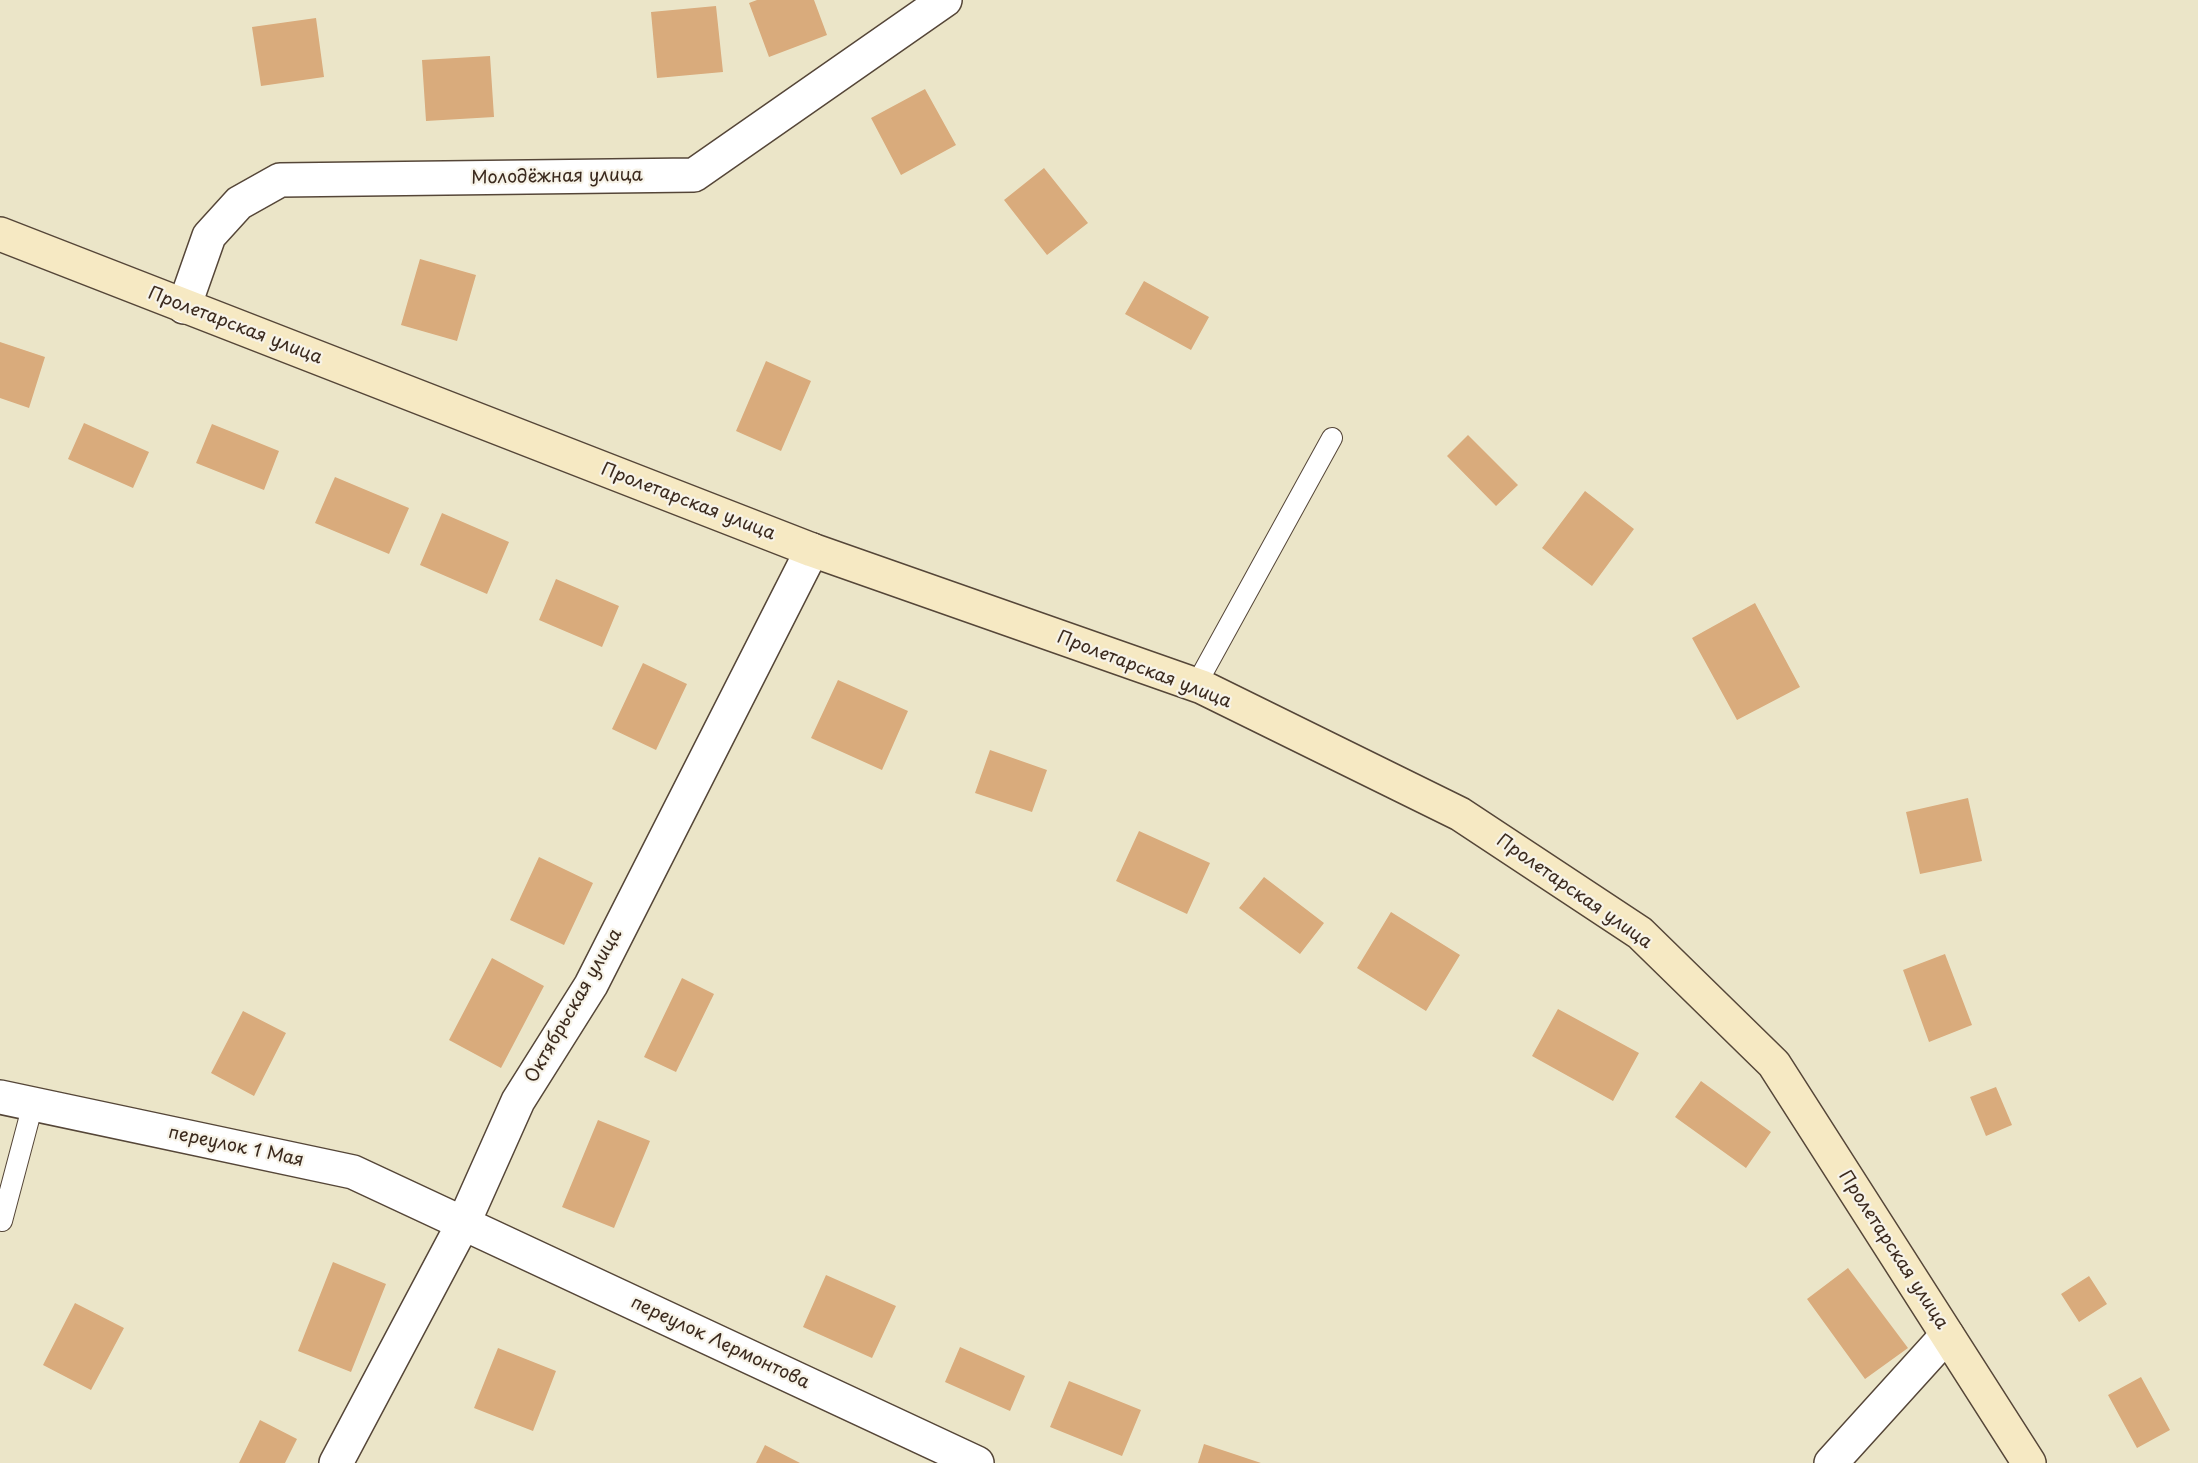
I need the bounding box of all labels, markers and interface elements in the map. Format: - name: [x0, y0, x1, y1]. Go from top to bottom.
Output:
- street label: Молодёжная улица: [471, 165, 643, 189]
- street label: Пролетарская улица: [145, 283, 325, 369]
- street label: Пролетарская улица: [598, 459, 778, 545]
- street label: Пролетарская улица: [1054, 627, 1234, 713]
- street label: Пролетарская улица: [1492, 830, 1656, 954]
- street label: Октябрьская улица: [521, 925, 627, 1087]
- street label: переулок 1 Мая: [166, 1122, 306, 1172]
- street label: Пролетарская улица: [1834, 1167, 1952, 1333]
- street label: переулок Лермонтова: [627, 1292, 813, 1394]

